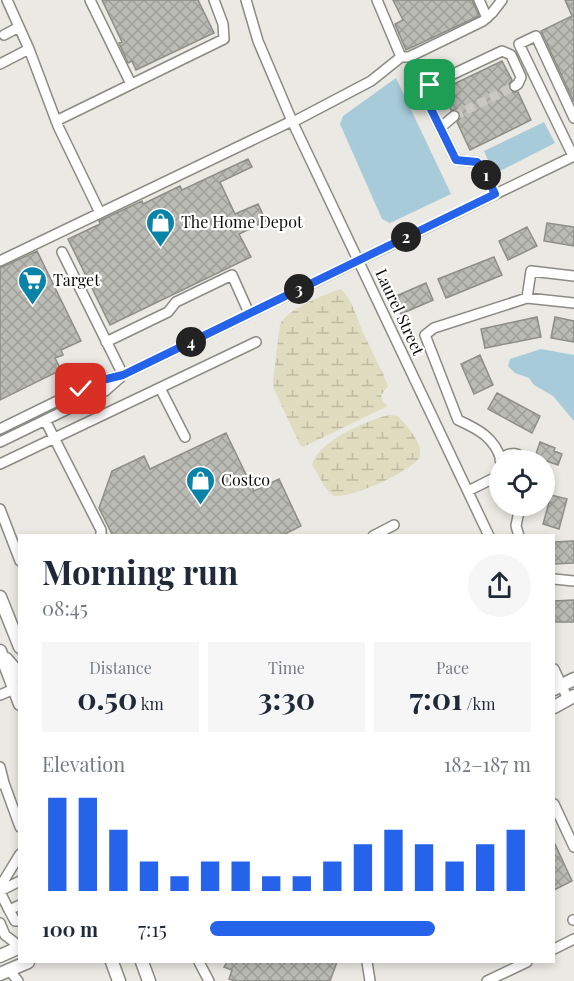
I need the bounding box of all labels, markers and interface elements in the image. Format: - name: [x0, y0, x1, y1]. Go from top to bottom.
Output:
- pin: [404, 59, 455, 110]
- icon: arrive: [413, 68, 446, 101]
- pin: 1: [471, 160, 501, 190]
- text: 1: [483, 164, 489, 185]
- shop icon: The Home Depot: [144, 206, 176, 248]
- place label: The Home Depot: [181, 211, 303, 232]
- pin: 2: [391, 222, 421, 252]
- text: 2: [402, 226, 410, 247]
- supermarket icon: Target: [16, 264, 48, 306]
- street label: Laurel Street: [371, 265, 430, 359]
- place label: Target: [53, 269, 100, 290]
- pin: 3: [284, 274, 314, 304]
- text: 3: [295, 278, 303, 299]
- pin: 4: [176, 327, 206, 357]
- text: 4: [187, 331, 195, 352]
- pin: [55, 363, 106, 414]
- icon: check: [64, 372, 97, 405]
- map controls: [489, 450, 555, 516]
- button: locate: [489, 450, 555, 516]
- shop icon: Costco: [184, 464, 216, 506]
- place label: Costco: [221, 469, 270, 490]
- text: Morning run: [42, 549, 238, 593]
- button: share: [468, 554, 531, 617]
- text: 08:45: [42, 594, 88, 621]
- text: Distance: [89, 657, 152, 678]
- text: Time: [268, 657, 305, 678]
- text: Pace: [436, 657, 469, 678]
- text: 0.50: [77, 678, 137, 718]
- text: 3:30: [258, 678, 315, 718]
- text: 7:01: [409, 678, 463, 718]
- text: km: [137, 693, 164, 714]
- text: /km: [463, 693, 496, 714]
- text: Elevation: [42, 750, 125, 777]
- text: 182–187 m: [444, 750, 531, 777]
- text: 100 m: [42, 915, 98, 942]
- text: 7:15: [138, 915, 167, 942]

